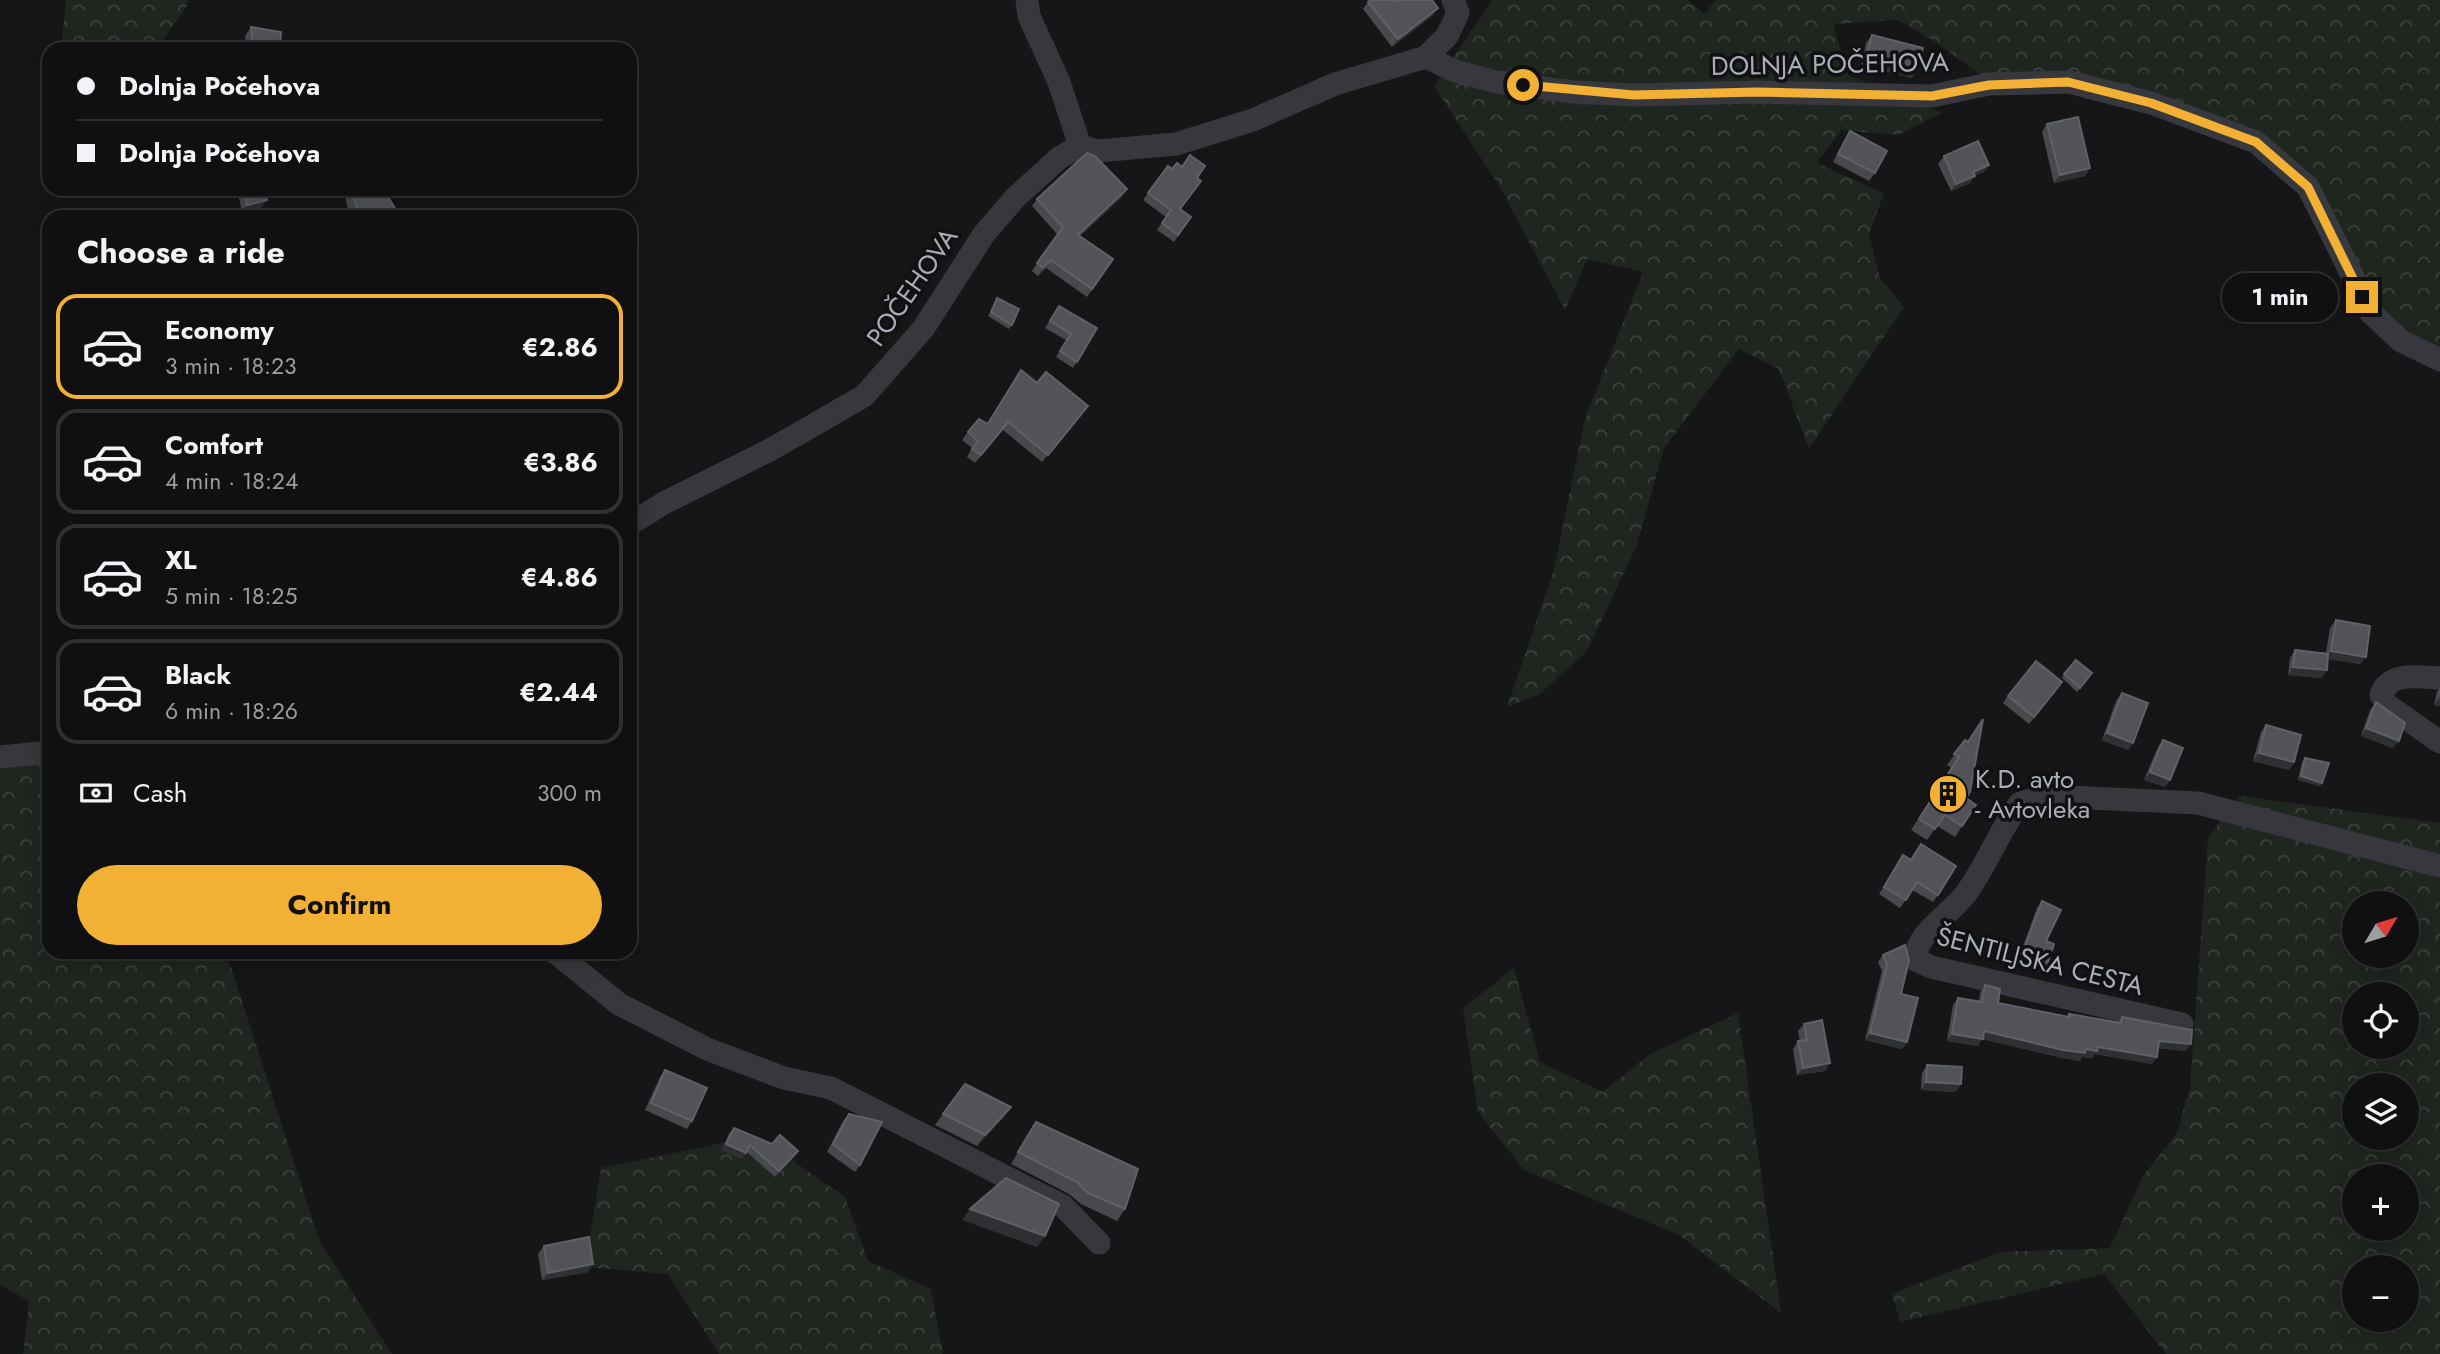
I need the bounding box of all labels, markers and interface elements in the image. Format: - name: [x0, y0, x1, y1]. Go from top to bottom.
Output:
- street label: DOLNJA POČEHOVA: [1711, 43, 1950, 85]
- text: Dolnja Počehova: [119, 67, 320, 105]
- route start: [1507, 69, 1539, 101]
- text: Dolnja Počehova: [119, 134, 320, 172]
- street label: POČEHOVA: [857, 219, 967, 354]
- text: Choose a ride: [77, 229, 285, 275]
- callout: 1 min: [2222, 272, 2338, 322]
- text: 1 min: [2251, 280, 2309, 314]
- route end: [2346, 281, 2378, 313]
- text: Economy: [165, 311, 274, 349]
- icon: car: [81, 315, 144, 378]
- text: €2.86: [522, 328, 598, 366]
- text: 3 min · 18:23: [165, 349, 297, 383]
- text: Comfort: [165, 426, 263, 464]
- icon: car: [81, 430, 144, 493]
- text: €3.86: [523, 443, 598, 481]
- text: 4 min · 18:24: [165, 464, 298, 498]
- text: XL: [165, 541, 197, 579]
- icon: car: [81, 545, 144, 608]
- text: €4.86: [521, 558, 598, 596]
- text: 5 min · 18:25: [165, 579, 297, 613]
- text: Black: [165, 656, 231, 694]
- icon: car: [81, 660, 144, 723]
- text: €2.44: [519, 673, 598, 711]
- text: 6 min · 18:26: [165, 694, 298, 728]
- place label: K.D. avto - Avtovleka: [1975, 760, 2090, 828]
- building icon: K.D. avto - Avtovleka: [1927, 773, 1969, 815]
- icon: cash: [77, 774, 115, 812]
- text: Cash: [133, 774, 187, 812]
- text: 300 m: [537, 776, 602, 810]
- button: Confirm: [77, 865, 602, 945]
- north arrow: [2342, 891, 2418, 968]
- map controls: [2342, 891, 2419, 1332]
- street label: ŠENTILJSKA CESTA: [1933, 917, 2148, 1005]
- button: locate: [2342, 982, 2419, 1059]
- button: layers: [2342, 1073, 2419, 1150]
- button: +: [2342, 1164, 2419, 1241]
- button: −: [2342, 1255, 2419, 1332]

